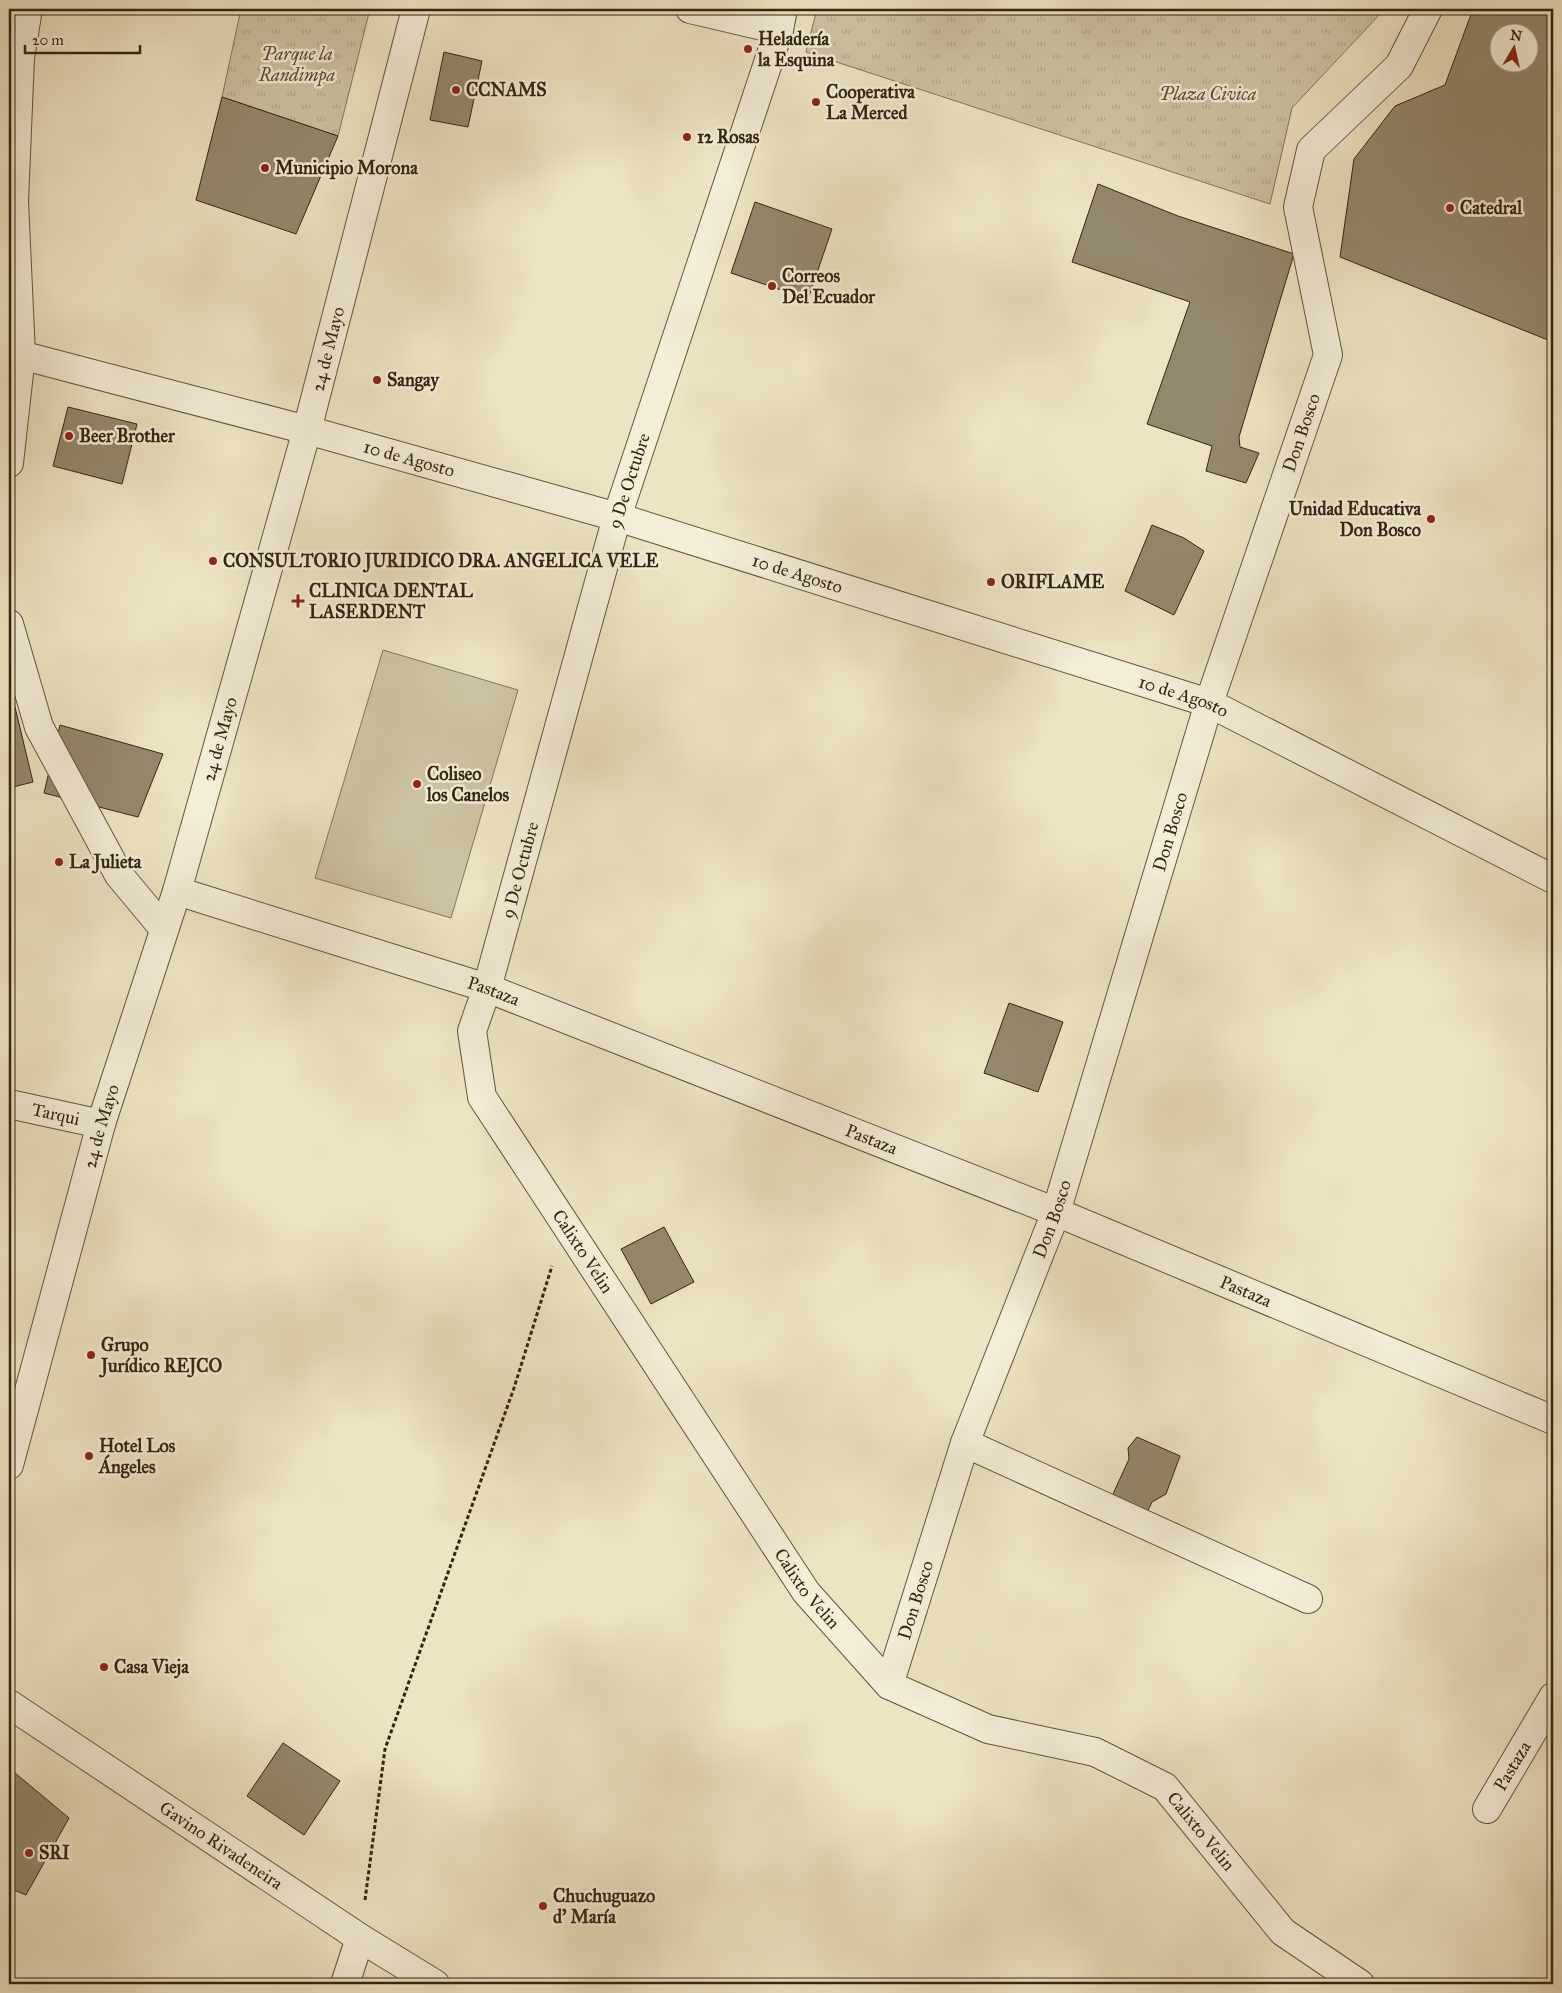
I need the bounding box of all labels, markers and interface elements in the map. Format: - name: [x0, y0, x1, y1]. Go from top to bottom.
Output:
- scale bar: [25, 22, 140, 54]
- north arrow: [1490, 22, 1540, 72]
- text: N: [1509, 26, 1523, 45]
- place label: Heladería la Esquina: [757, 28, 835, 72]
- text: 20 m: [32, 31, 64, 49]
- park label: Parque la Randimpa: [258, 43, 336, 87]
- marker: Heladería la Esquina: [742, 43, 754, 55]
- place label: CCNAMS: [466, 79, 547, 101]
- place label: Cooperativa La Merced: [826, 81, 915, 124]
- park label: Plaza Civica: [1160, 83, 1257, 105]
- marker: CCNAMS: [450, 84, 462, 96]
- marker: Cooperativa La Merced: [810, 96, 822, 108]
- place label: 12 Rosas: [697, 126, 760, 148]
- marker: 12 Rosas: [681, 131, 693, 143]
- place label: Municipio Morona: [275, 157, 418, 180]
- marker: Municipio Morona: [259, 162, 271, 174]
- place label: Catedral: [1460, 197, 1523, 219]
- marker: Catedral: [1444, 202, 1456, 214]
- place label: Correos Del Ecuador: [782, 265, 876, 308]
- marker: Correos Del Ecuador: [766, 280, 778, 292]
- street label: 24 de Mayo: [306, 304, 350, 394]
- place label: Sangay: [387, 369, 440, 392]
- marker: Sangay: [371, 374, 383, 386]
- street label: Don Bosco: [1278, 391, 1325, 475]
- place label: Beer Brother: [79, 425, 176, 447]
- marker: Beer Brother: [63, 430, 75, 442]
- street label: 9 De Octubre: [603, 430, 655, 532]
- street label: 10 de Agosto: [361, 435, 457, 482]
- place label: Unidad Educativa Don Bosco: [1289, 498, 1421, 541]
- marker: Unidad Educativa Don Bosco: [1425, 513, 1437, 525]
- street label: 10 de Agosto: [749, 549, 845, 598]
- place label: CONSULTORIO JURIDICO DRA. ANGELICA VELE: [223, 550, 658, 573]
- marker: CONSULTORIO JURIDICO DRA. ANGELICA VELE: [207, 555, 219, 567]
- place label: ORIFLAME: [1001, 571, 1104, 593]
- marker: ORIFLAME: [985, 576, 997, 588]
- place label: CLINICA DENTAL LASERDENT: [309, 580, 474, 623]
- marker: CLINICA DENTAL LASERDENT: [291, 594, 305, 608]
- street label: 10 de Agosto: [1136, 670, 1232, 722]
- street label: 24 de Mayo: [197, 694, 242, 784]
- place label: Coliseo los Canelos: [426, 763, 510, 806]
- marker: Coliseo los Canelos: [411, 778, 423, 790]
- street label: Don Bosco: [1148, 790, 1193, 874]
- street label: 9 De Octubre: [497, 819, 543, 921]
- place label: La Julieta: [69, 851, 142, 874]
- marker: La Julieta: [53, 856, 65, 868]
- street label: Pastaza: [465, 972, 523, 1011]
- street label: 24 de Mayo: [79, 1081, 124, 1171]
- street label: Tarqui: [30, 1098, 82, 1130]
- street label: Pastaza: [842, 1119, 901, 1160]
- street label: Don Bosco: [1028, 1177, 1076, 1261]
- street label: Calixto Velin: [548, 1205, 619, 1298]
- street label: Pastaza: [1217, 1271, 1275, 1312]
- place label: Grupo Jurídico REJCO: [99, 1334, 222, 1378]
- marker: Grupo Jurídico REJCO: [85, 1349, 97, 1361]
- place label: Hotel Los Ángeles: [98, 1435, 176, 1479]
- marker: Hotel Los Ángeles: [83, 1450, 95, 1462]
- street label: Calixto Velin: [769, 1544, 845, 1634]
- street label: Don Bosco: [893, 1558, 938, 1642]
- place label: Casa Vieja: [114, 1656, 189, 1679]
- marker: Casa Vieja: [98, 1661, 110, 1673]
- street label: Pastaza: [1489, 1737, 1536, 1795]
- street label: Calixto Velin: [1162, 1787, 1240, 1876]
- street label: Gavino Rivadeneira: [155, 1796, 287, 1895]
- place label: SRI: [39, 1842, 70, 1864]
- marker: SRI: [23, 1847, 35, 1859]
- place label: Chuchuguazo d' María: [553, 1885, 655, 1928]
- marker: Chuchuguazo d' María: [537, 1900, 549, 1912]

